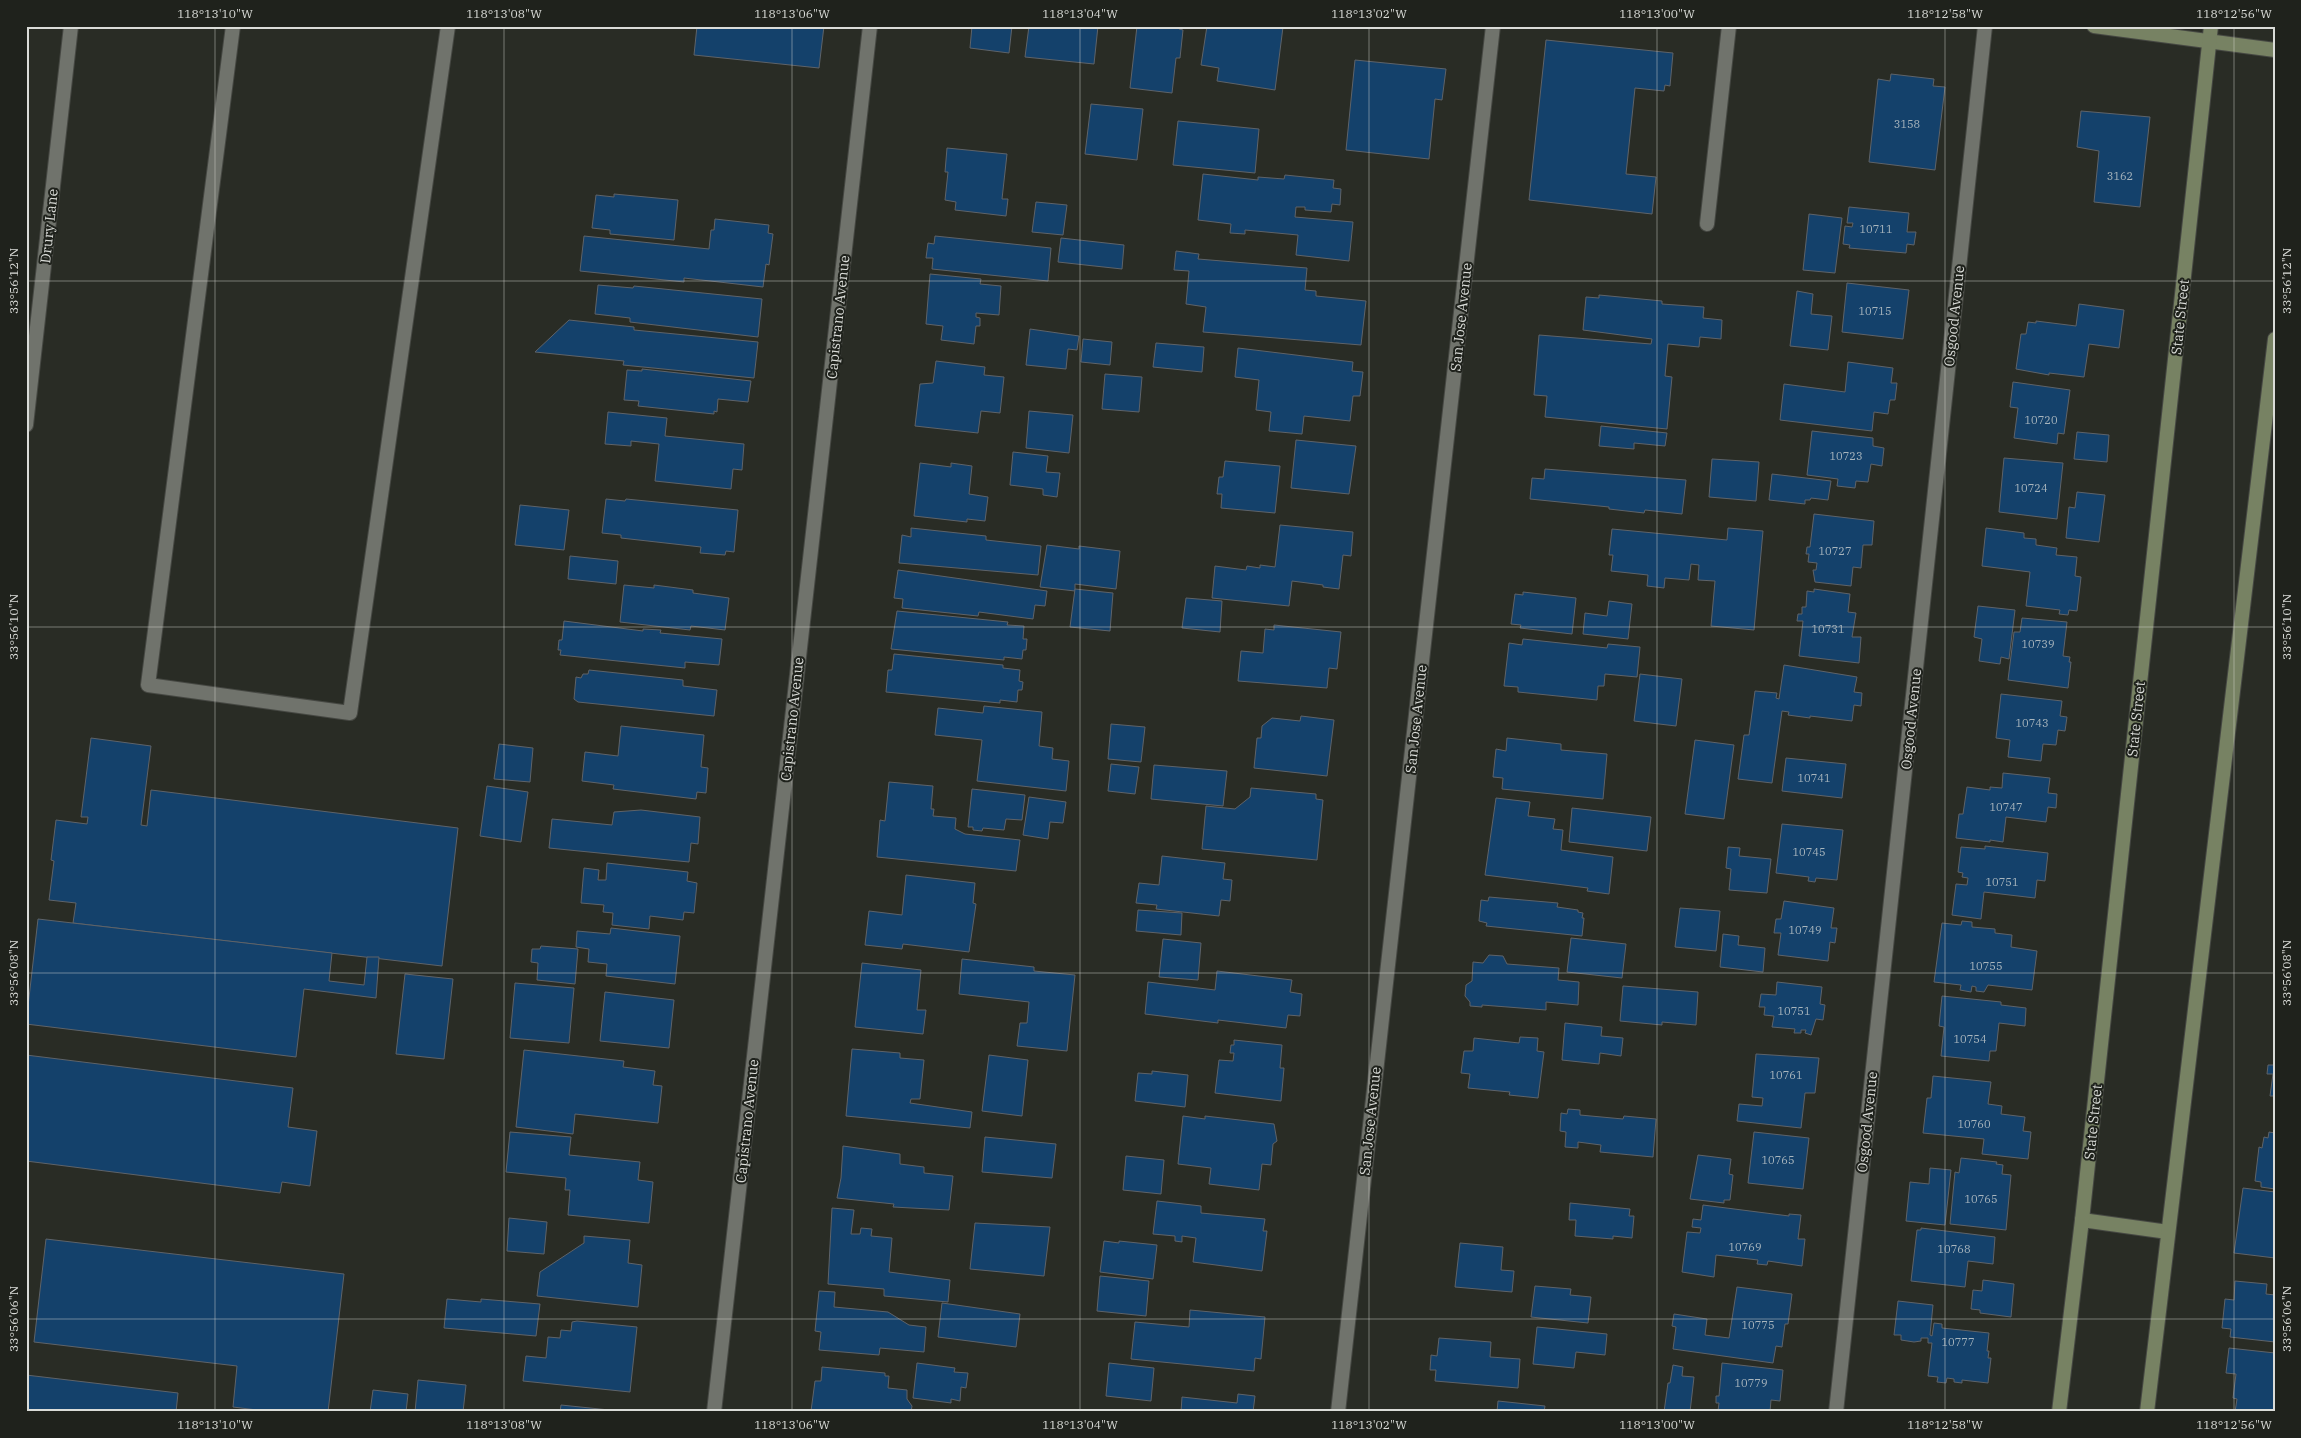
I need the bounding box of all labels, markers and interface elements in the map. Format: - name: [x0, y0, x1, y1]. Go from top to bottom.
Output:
- text: 118°13'10"W: [177, 6, 253, 21]
- text: 118°13'08"W: [466, 6, 542, 21]
- text: 118°13'06"W: [754, 6, 830, 21]
- text: 118°13'04"W: [1042, 6, 1118, 21]
- text: 118°13'02"W: [1331, 6, 1407, 21]
- text: 118°13'00"W: [1619, 6, 1695, 21]
- text: 118°12'58"W: [1907, 6, 1983, 21]
- text: 118°12'56"W: [2196, 6, 2272, 21]
- house number: 3158: [1894, 117, 1920, 131]
- house number: 3162: [2107, 169, 2133, 183]
- street label: Drury Lane: [36, 188, 62, 264]
- house number: 10711: [1860, 222, 1893, 236]
- text: 33°56'12"N: [6, 248, 21, 314]
- text: 33°56'12"N: [2279, 248, 2294, 314]
- street label: Capistrano Avenue: [823, 254, 853, 380]
- street label: San Jose Avenue: [1446, 262, 1476, 372]
- street label: Osgood Avenue: [1940, 265, 1968, 367]
- street label: State Street: [2167, 278, 2193, 356]
- house number: 10715: [1859, 304, 1892, 318]
- house number: 10720: [2025, 413, 2058, 427]
- house number: 10723: [1830, 449, 1863, 463]
- house number: 10724: [2015, 481, 2048, 495]
- house number: 10727: [1819, 544, 1852, 558]
- text: 33°56'10"N: [6, 594, 21, 660]
- text: 33°56'10"N: [2279, 594, 2294, 660]
- house number: 10731: [1812, 622, 1845, 636]
- house number: 10739: [2022, 637, 2055, 651]
- street label: Capistrano Avenue: [777, 656, 807, 782]
- street label: San Jose Avenue: [1401, 664, 1431, 774]
- street label: Osgood Avenue: [1897, 668, 1925, 770]
- street label: State Street: [2123, 680, 2149, 758]
- house number: 10743: [2016, 716, 2049, 730]
- house number: 10741: [1798, 771, 1831, 785]
- house number: 10747: [1990, 800, 2023, 814]
- house number: 10745: [1793, 845, 1826, 859]
- house number: 10751: [1986, 875, 2019, 889]
- house number: 10749: [1789, 923, 1822, 937]
- text: 33°56'08"N: [6, 940, 21, 1006]
- text: 33°56'08"N: [2279, 940, 2294, 1006]
- house number: 10755: [1970, 959, 2003, 973]
- house number: 10751: [1778, 1004, 1811, 1018]
- house number: 10754: [1954, 1032, 1987, 1046]
- street label: Capistrano Avenue: [732, 1058, 762, 1184]
- street label: San Jose Avenue: [1355, 1066, 1385, 1176]
- house number: 10761: [1770, 1068, 1803, 1082]
- street label: Osgood Avenue: [1853, 1071, 1881, 1173]
- street label: State Street: [2080, 1083, 2106, 1161]
- house number: 10760: [1958, 1117, 1991, 1131]
- house number: 10765: [1762, 1153, 1795, 1167]
- house number: 10765: [1965, 1192, 1998, 1206]
- house number: 10769: [1729, 1240, 1762, 1254]
- house number: 10768: [1938, 1242, 1971, 1256]
- text: 33°56'06"N: [6, 1286, 21, 1352]
- text: 33°56'06"N: [2279, 1286, 2294, 1352]
- house number: 10775: [1742, 1318, 1775, 1332]
- house number: 10777: [1942, 1335, 1975, 1349]
- house number: 10779: [1735, 1376, 1768, 1390]
- text: 118°13'10"W: [177, 1417, 253, 1432]
- text: 118°13'08"W: [466, 1417, 542, 1432]
- text: 118°13'06"W: [754, 1417, 830, 1432]
- text: 118°13'04"W: [1042, 1417, 1118, 1432]
- text: 118°13'02"W: [1331, 1417, 1407, 1432]
- text: 118°13'00"W: [1619, 1417, 1695, 1432]
- text: 118°12'58"W: [1907, 1417, 1983, 1432]
- text: 118°12'56"W: [2196, 1417, 2272, 1432]

